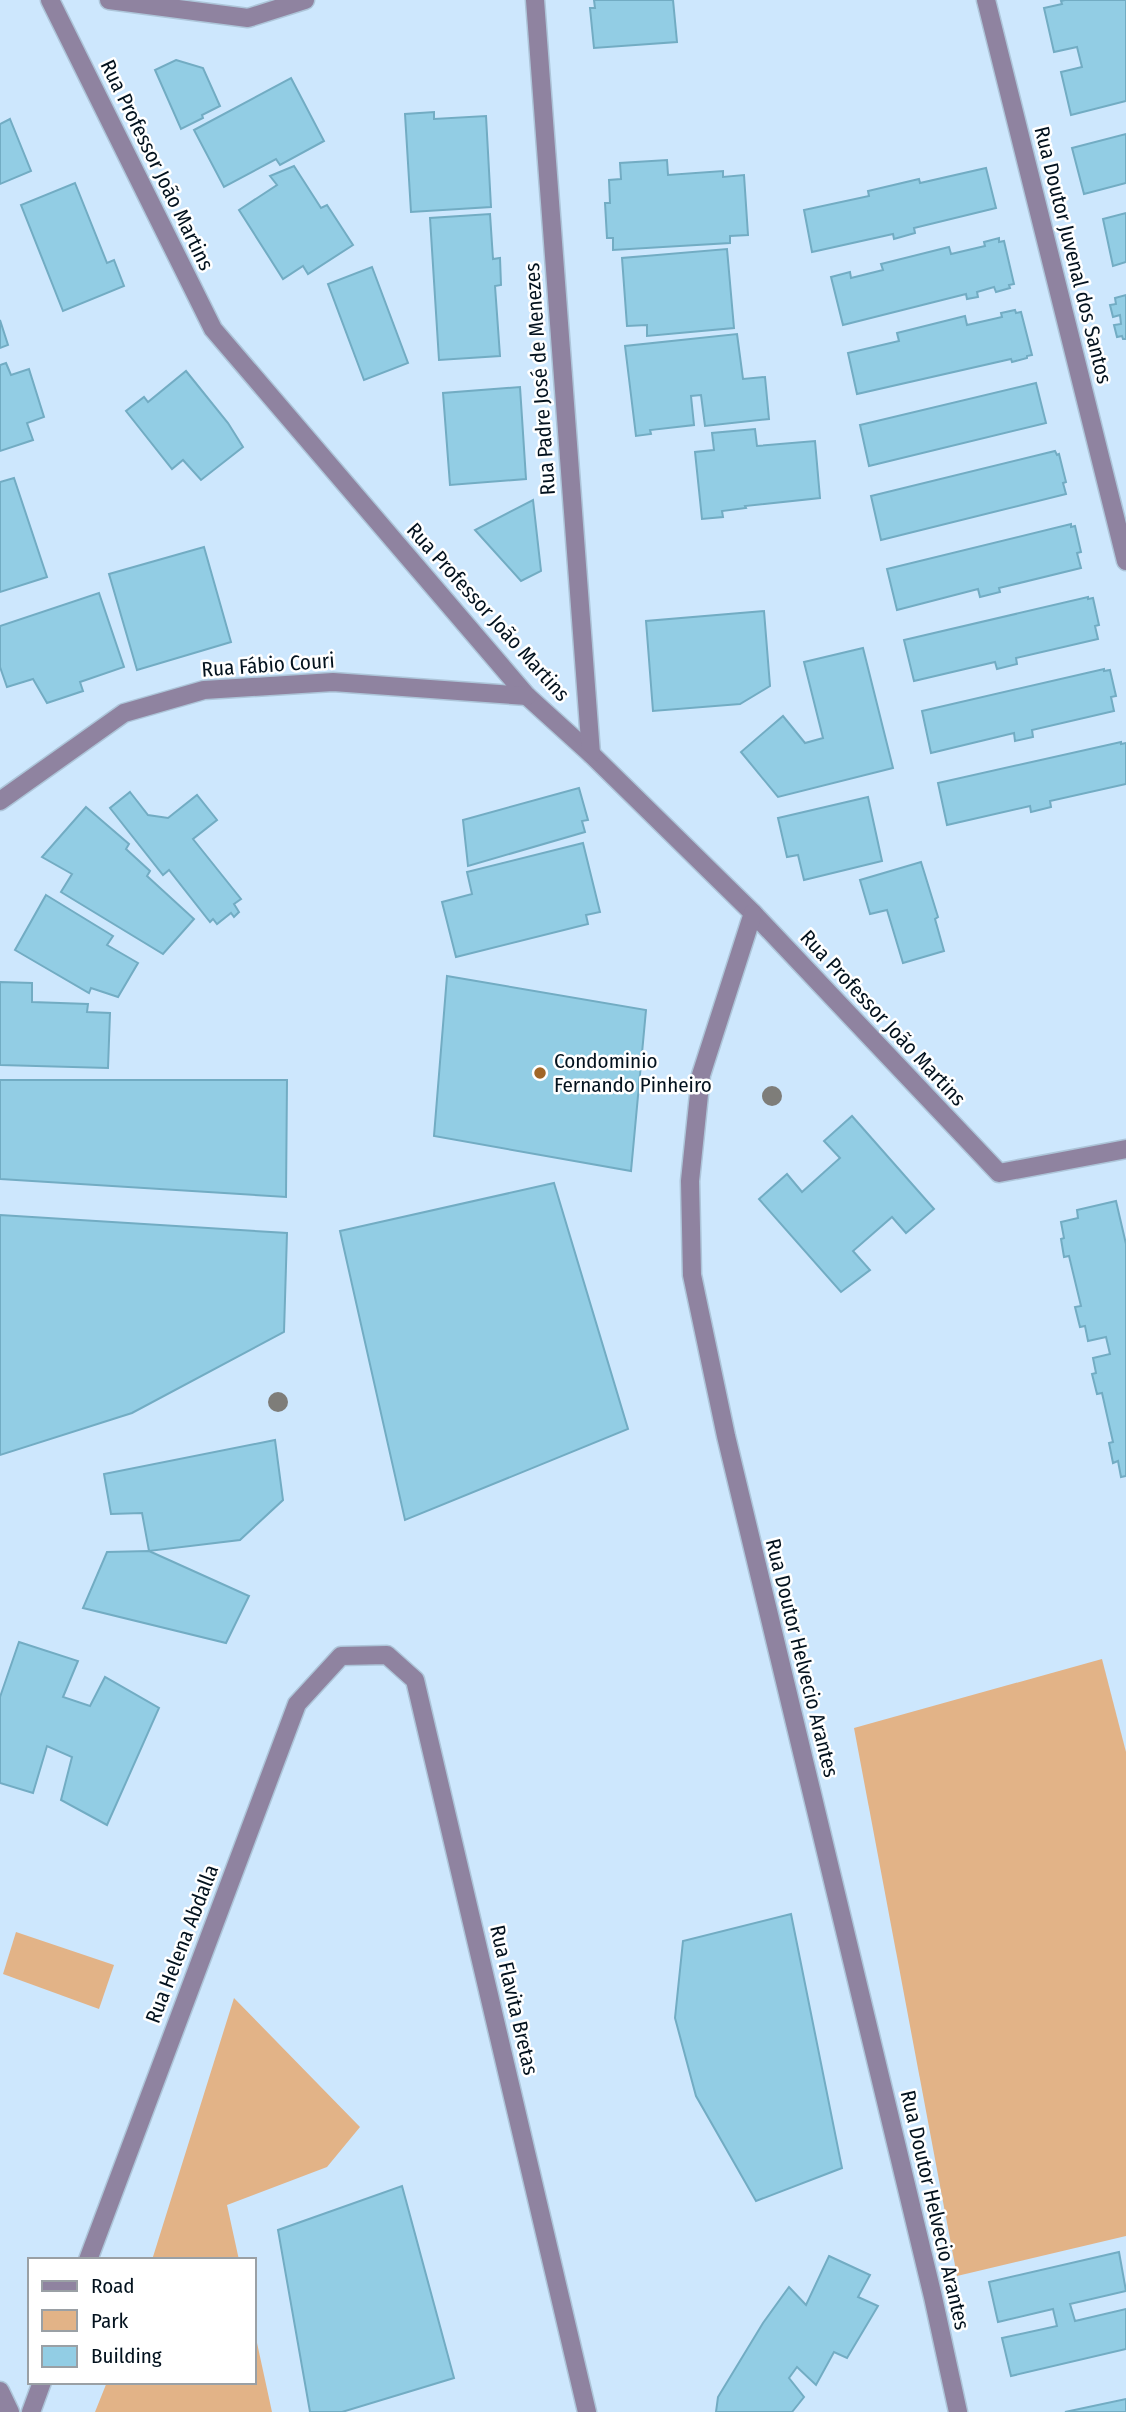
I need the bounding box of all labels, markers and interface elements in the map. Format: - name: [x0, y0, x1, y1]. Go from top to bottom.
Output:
- street label: Rua Professor João Martins: [95, 55, 219, 275]
- street label: Rua Doutor Juvenal dos Santos: [1028, 124, 1118, 386]
- street label: Rua Padre José de Menezes: [519, 262, 561, 496]
- street label: Rua Professor João Martins: [401, 517, 575, 707]
- street label: Rua Fábio Couri: [201, 647, 335, 683]
- street label: Rua Professor João Martins: [795, 925, 971, 1111]
- place label: Condominio Fernando Pinheiro: [554, 1048, 712, 1098]
- marker: Condominio Fernando Pinheiro: [532, 1065, 548, 1081]
- street label: Rua Doutor Helvecio Arantes: [760, 1536, 844, 1780]
- street label: Rua Helena Abdalla: [140, 1861, 224, 2027]
- street label: Rua Flavita Bretas: [484, 1922, 544, 2078]
- street label: Rua Doutor Helvecio Arantes: [895, 2088, 975, 2332]
- legend: [28, 2258, 256, 2384]
- text: Road: [91, 2273, 135, 2299]
- text: Park: [91, 2308, 129, 2334]
- text: Building: [91, 2343, 162, 2369]

